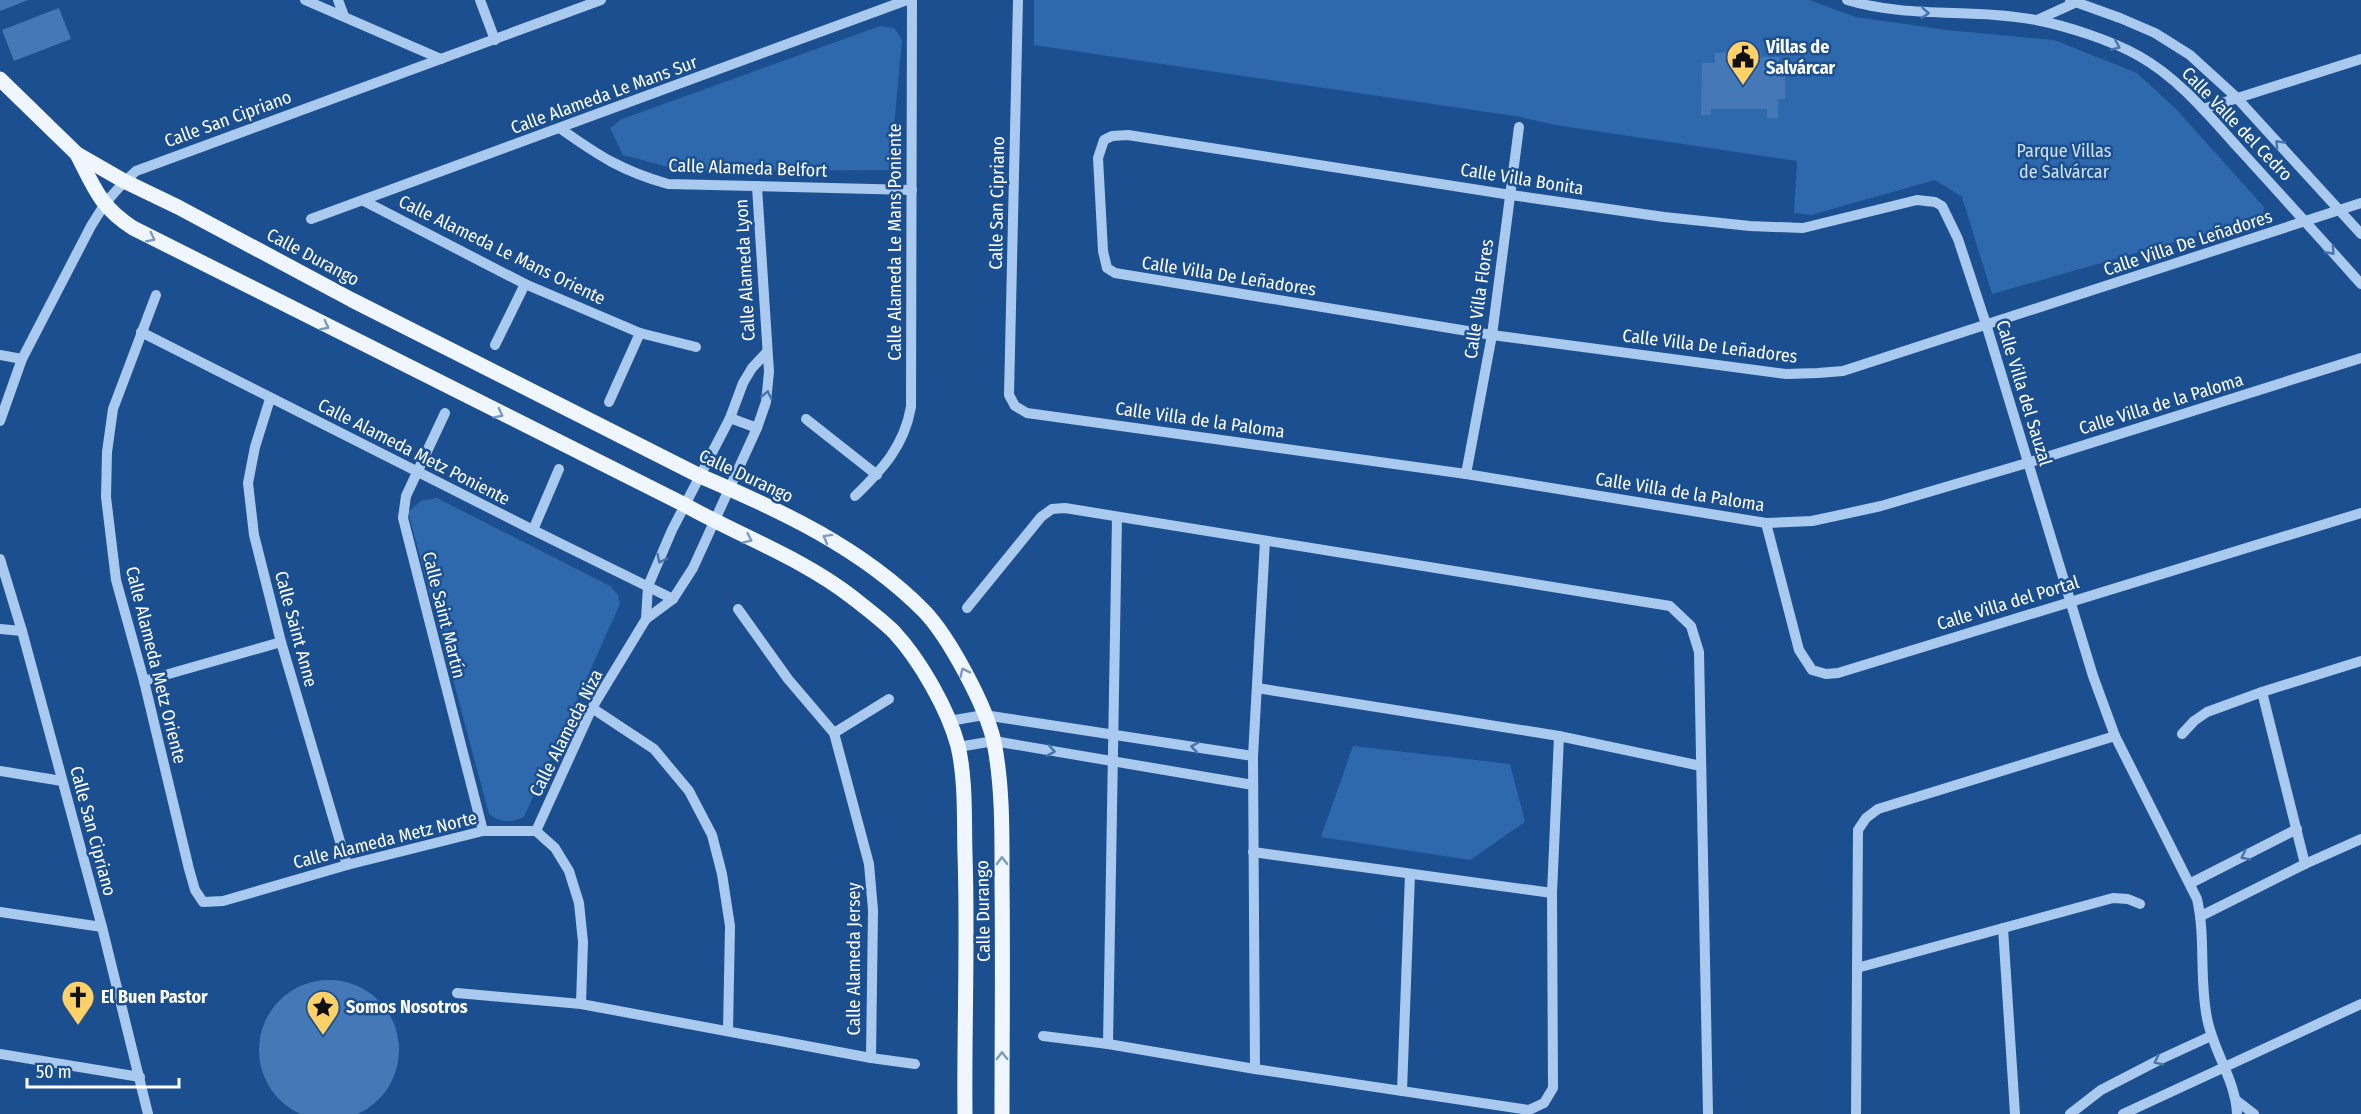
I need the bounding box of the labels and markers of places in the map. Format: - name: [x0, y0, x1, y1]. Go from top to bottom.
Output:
- place label: Villas de Salvárcar: [1765, 36, 1836, 79]
- public building icon: Villas de Salvárcar: [1725, 39, 1761, 86]
- church icon: El Buen Pastor: [60, 979, 96, 1026]
- place label: El Buen Pastor: [101, 986, 208, 1008]
- place icon: Somos Nosotros: [305, 989, 341, 1036]
- place label: Somos Nosotros: [346, 996, 468, 1018]

